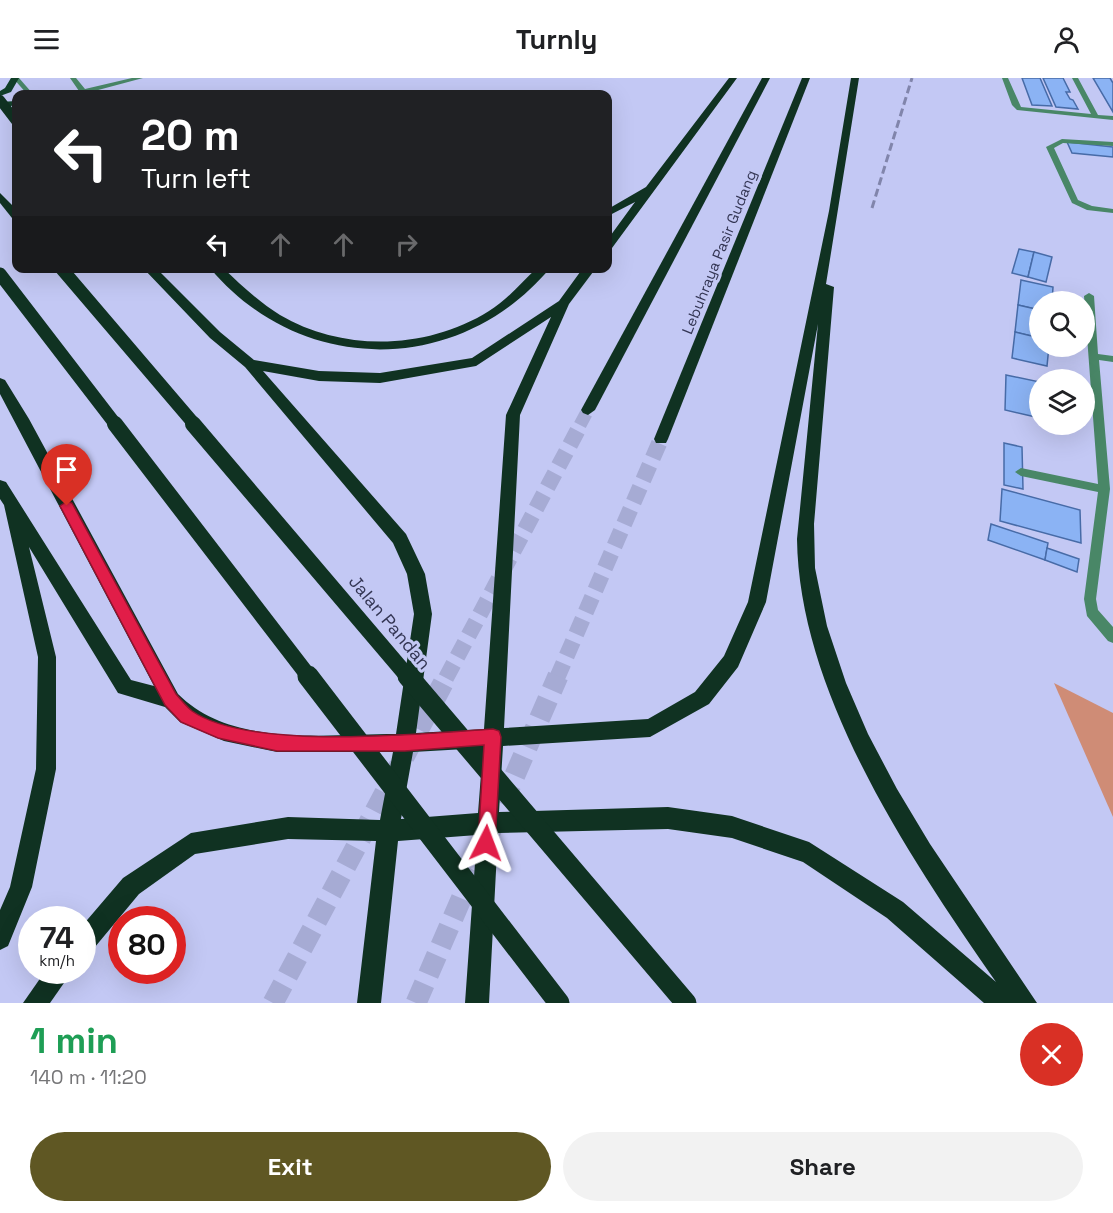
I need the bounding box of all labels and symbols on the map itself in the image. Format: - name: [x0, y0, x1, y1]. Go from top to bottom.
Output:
- street label: Lebuhraya Pasir Gudang: [677, 167, 761, 337]
- pin: [41, 444, 92, 506]
- street label: Jalan Pandan: [344, 570, 436, 674]
- position arrow: [454, 811, 518, 875]
- speed limit sign: 80: [108, 906, 186, 984]

